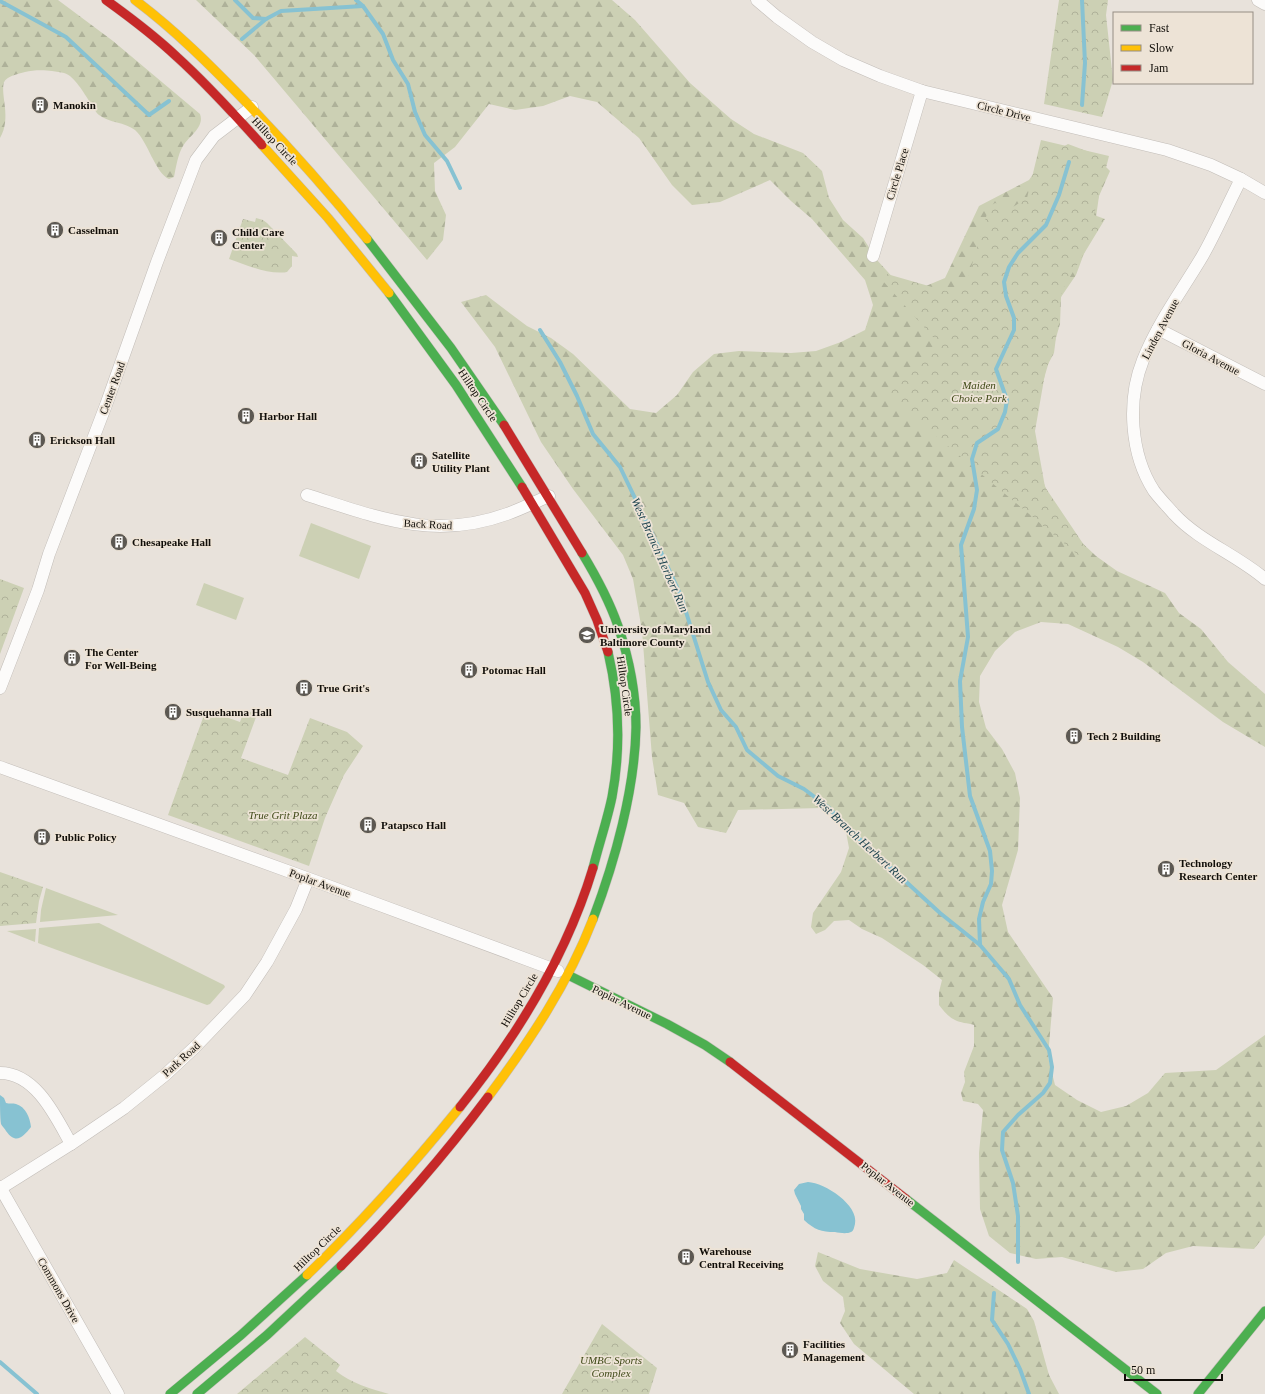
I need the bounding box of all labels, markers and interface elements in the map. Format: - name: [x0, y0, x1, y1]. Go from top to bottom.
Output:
- legend: [1113, 12, 1253, 84]
- text: Fast: [1149, 21, 1170, 35]
- text: Slow: [1149, 41, 1174, 55]
- text: Jam: [1149, 61, 1169, 75]
- building icon: Manokin: [30, 95, 50, 115]
- place label: Manokin: [53, 99, 96, 111]
- street label: Circle Drive: [976, 99, 1032, 123]
- street label: Hilltop Circle: [250, 115, 300, 167]
- street label: Circle Place: [883, 147, 911, 201]
- building icon: Casselman: [45, 220, 65, 240]
- place label: Casselman: [68, 224, 119, 236]
- place label: Child Care Center: [232, 226, 284, 251]
- building icon: Child Care Center: [209, 228, 229, 248]
- street label: Linden Avenue: [1139, 297, 1181, 361]
- street label: Gloria Avenue: [1180, 337, 1242, 377]
- street label: Center Road: [97, 360, 127, 416]
- street label: Hilltop Circle: [456, 366, 500, 424]
- park label: Maiden Choice Park: [951, 379, 1008, 404]
- building icon: Harbor Hall: [236, 406, 256, 426]
- place label: Harbor Hall: [259, 410, 317, 422]
- building icon: Erickson Hall: [27, 430, 47, 450]
- place label: Erickson Hall: [50, 434, 115, 446]
- place label: Satellite Utility Plant: [432, 449, 490, 474]
- building icon: Satellite Utility Plant: [409, 451, 429, 471]
- water label: West Branch Herbert Run: [628, 496, 692, 614]
- street label: Back Road: [403, 517, 453, 531]
- building icon: Chesapeake Hall: [109, 532, 129, 552]
- place label: Chesapeake Hall: [132, 536, 211, 548]
- place label: University of Maryland Baltimore County: [600, 623, 711, 648]
- school or university icon: University of Maryland Baltimore County: [577, 625, 597, 645]
- place label: The Center For Well-Being: [85, 646, 157, 671]
- building icon: The Center For Well-Being: [62, 648, 82, 668]
- street label: Hilltop Circle: [615, 655, 635, 717]
- building icon: Potomac Hall: [459, 660, 479, 680]
- place label: Potomac Hall: [482, 664, 546, 676]
- building icon: True Grit's: [294, 678, 314, 698]
- place label: True Grit's: [317, 682, 370, 694]
- building icon: Susquehanna Hall: [163, 702, 183, 722]
- place label: Susquehanna Hall: [186, 706, 272, 718]
- building icon: Tech 2 Building: [1064, 726, 1084, 746]
- place label: Tech 2 Building: [1087, 730, 1161, 742]
- water label: West Branch Herbert Run: [810, 792, 910, 886]
- park label: True Grit Plaza: [248, 809, 318, 821]
- building icon: Patapsco Hall: [358, 815, 378, 835]
- place label: Patapsco Hall: [381, 819, 446, 831]
- building icon: Public Policy: [32, 827, 52, 847]
- place label: Public Policy: [55, 831, 117, 843]
- place label: Technology Research Center: [1179, 857, 1257, 882]
- building icon: Technology Research Center: [1156, 859, 1176, 879]
- street label: Poplar Avenue: [288, 866, 352, 900]
- street label: Hilltop Circle: [498, 971, 540, 1029]
- street label: Poplar Avenue: [590, 983, 654, 1022]
- street label: Park Road: [160, 1039, 203, 1079]
- street label: Poplar Avenue: [859, 1159, 917, 1209]
- street label: Hilltop Circle: [291, 1222, 343, 1273]
- place label: Warehouse Central Receiving: [699, 1245, 784, 1270]
- building icon: Warehouse Central Receiving: [676, 1247, 696, 1267]
- street label: Commons Drive: [36, 1255, 83, 1325]
- place label: Facilities Management: [803, 1338, 865, 1363]
- building icon: Facilities Management: [780, 1340, 800, 1360]
- park label: UMBC Sports Complex: [580, 1354, 642, 1379]
- scale bar: [1125, 1356, 1222, 1382]
- text: 50 m: [1131, 1363, 1156, 1377]

